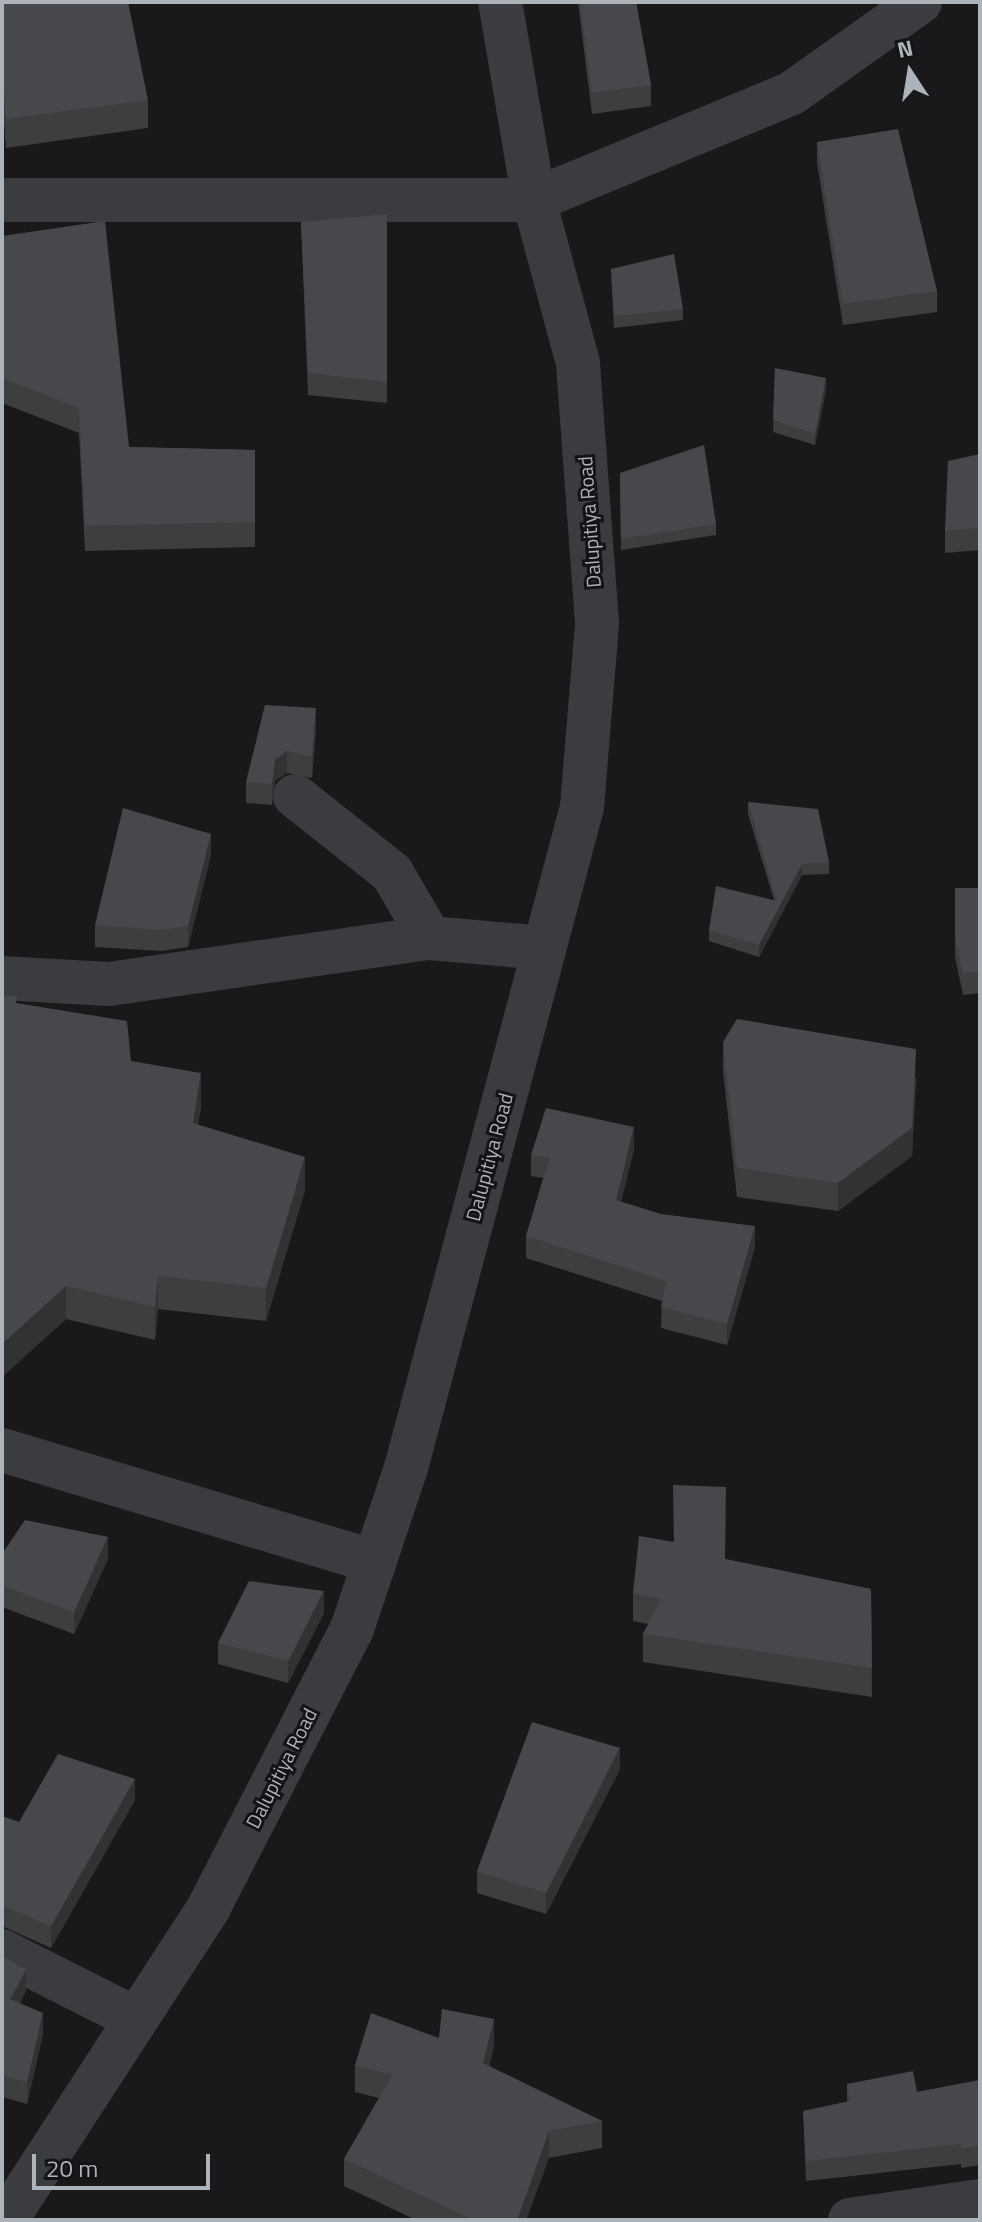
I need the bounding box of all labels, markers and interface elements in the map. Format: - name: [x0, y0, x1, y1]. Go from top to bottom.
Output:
- text: N: [894, 30, 916, 67]
- north arrow: [870, 32, 950, 112]
- street label: Dalupitiya Road: [572, 455, 606, 589]
- street label: Dalupitiya Road: [460, 1090, 518, 1224]
- street label: Dalupitiya Road: [240, 1704, 322, 1832]
- scale bar: [36, 2138, 214, 2188]
- text: 20 m: [46, 2150, 98, 2186]

